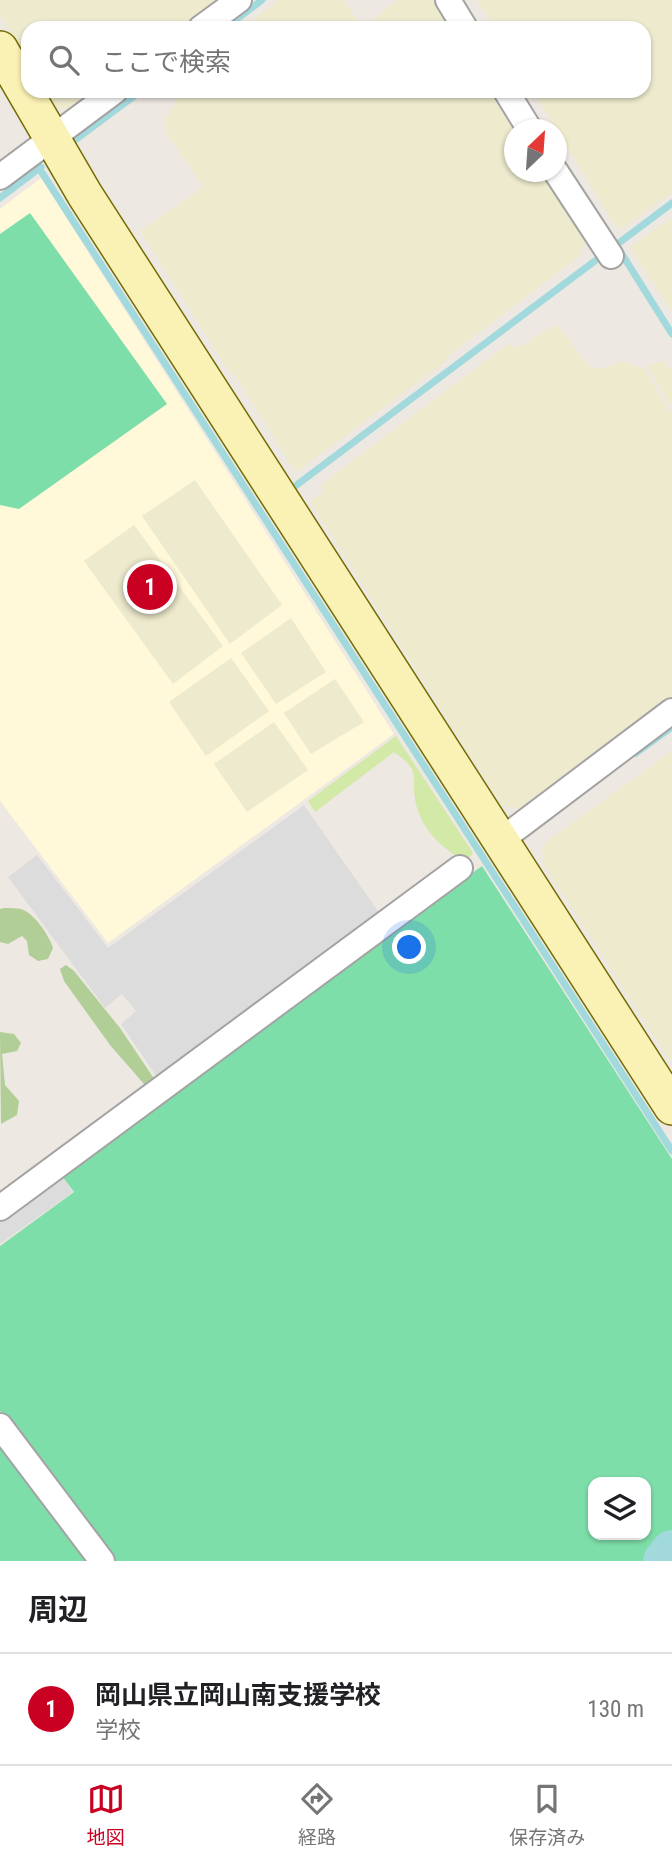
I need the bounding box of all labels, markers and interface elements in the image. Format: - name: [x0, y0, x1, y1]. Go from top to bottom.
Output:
- search box: [21, 21, 651, 98]
- icon: search: [45, 41, 83, 79]
- text: ここで検索: [101, 47, 231, 77]
- north arrow: [504, 119, 567, 182]
- pin: 1: [127, 561, 173, 613]
- your location: [392, 930, 426, 964]
- map controls: [588, 1477, 651, 1540]
- button: layers: [588, 1477, 651, 1540]
- text: 周辺: [28, 1592, 88, 1627]
- text: 岡山県立岡山南支援学校: [95, 1680, 381, 1710]
- text: 1: [45, 1696, 57, 1723]
- text: 130 m: [587, 1696, 644, 1723]
- text: 学校: [95, 1717, 141, 1744]
- tab: 地図: [87, 1780, 125, 1849]
- tab: 経路: [298, 1780, 336, 1849]
- tab: 保存済み: [509, 1780, 585, 1849]

